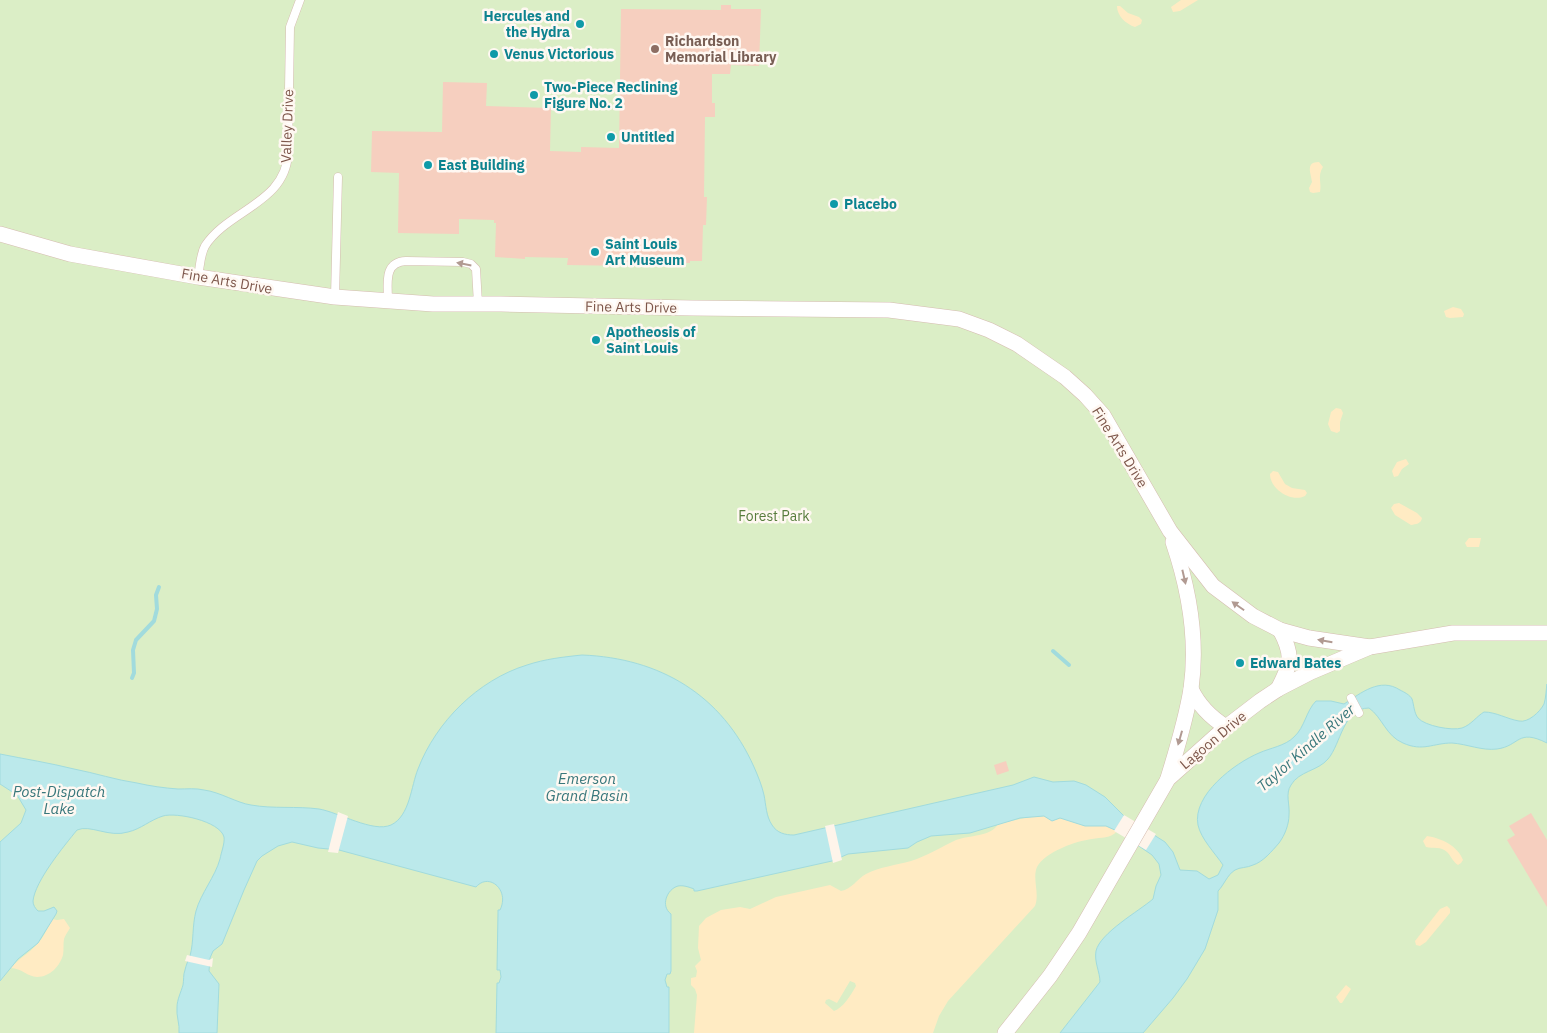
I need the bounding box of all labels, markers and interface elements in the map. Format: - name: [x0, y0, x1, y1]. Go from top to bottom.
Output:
- place label: Hercules and the Hydra: [484, 7, 570, 41]
- marker: Hercules and the Hydra: [574, 18, 586, 30]
- place label: Richardson Memorial Library: [665, 32, 777, 66]
- marker: Richardson Memorial Library: [649, 43, 661, 55]
- place label: Venus Victorious: [504, 45, 614, 63]
- marker: Venus Victorious: [488, 48, 500, 60]
- place label: Two-Piece Reclining Figure No. 2: [544, 78, 678, 112]
- street label: Valley Drive: [277, 89, 297, 163]
- marker: Two-Piece Reclining Figure No. 2: [528, 89, 540, 101]
- place label: Untitled: [621, 128, 674, 146]
- marker: Untitled: [605, 131, 617, 143]
- place label: East Building: [438, 156, 525, 174]
- marker: East Building: [422, 159, 434, 171]
- place label: Placebo: [844, 195, 897, 213]
- marker: Placebo: [828, 198, 840, 210]
- place label: Saint Louis Art Museum: [605, 235, 685, 269]
- marker: Saint Louis Art Museum: [589, 246, 601, 258]
- one-way arrow: [457, 260, 472, 268]
- street label: Fine Arts Drive: [180, 264, 274, 298]
- street label: Fine Arts Drive: [585, 297, 677, 317]
- place label: Apotheosis of Saint Louis: [606, 323, 696, 357]
- marker: Apotheosis of Saint Louis: [590, 334, 602, 346]
- street label: Fine Arts Drive: [1088, 403, 1152, 491]
- park label: Forest Park: [738, 507, 810, 525]
- one-way arrow: [1180, 570, 1188, 585]
- one-way arrow: [1232, 600, 1245, 611]
- one-way arrow: [1316, 637, 1332, 645]
- place label: Edward Bates: [1250, 654, 1341, 672]
- marker: Edward Bates: [1234, 657, 1246, 669]
- water label: Taylor Kindle River: [1253, 700, 1359, 795]
- street label: Lagoon Drive: [1176, 707, 1250, 773]
- one-way arrow: [1175, 730, 1183, 745]
- water label: Emerson Grand Basin: [546, 769, 628, 805]
- water label: Post-Dispatch Lake: [13, 782, 105, 818]

